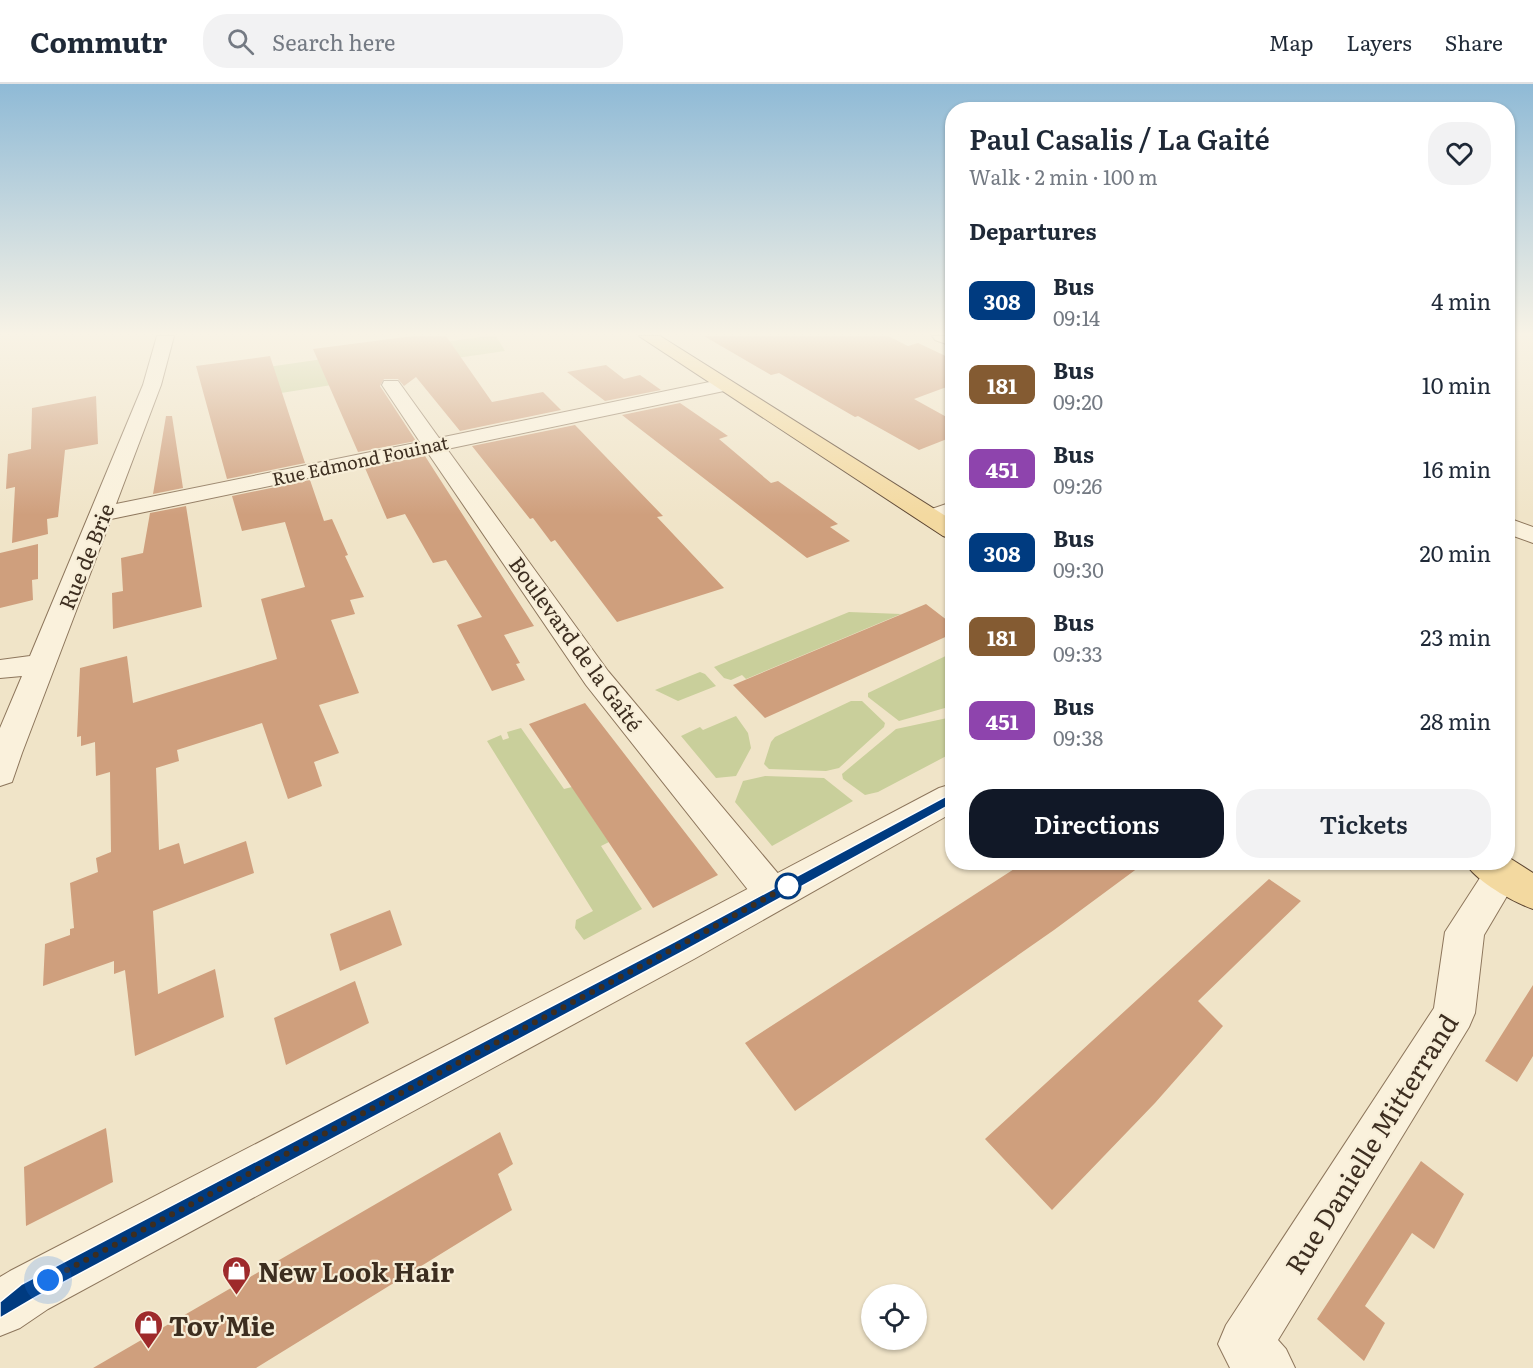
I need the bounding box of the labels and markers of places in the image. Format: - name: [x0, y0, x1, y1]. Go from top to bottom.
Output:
- unlabelled marker: [775, 873, 801, 899]
- place label: New Look Hair: [258, 1251, 454, 1290]
- shop icon: New Look Hair: [221, 1254, 253, 1296]
- place label: Tov'Mie: [169, 1305, 275, 1344]
- shop icon: Tov'Mie: [132, 1308, 164, 1350]

